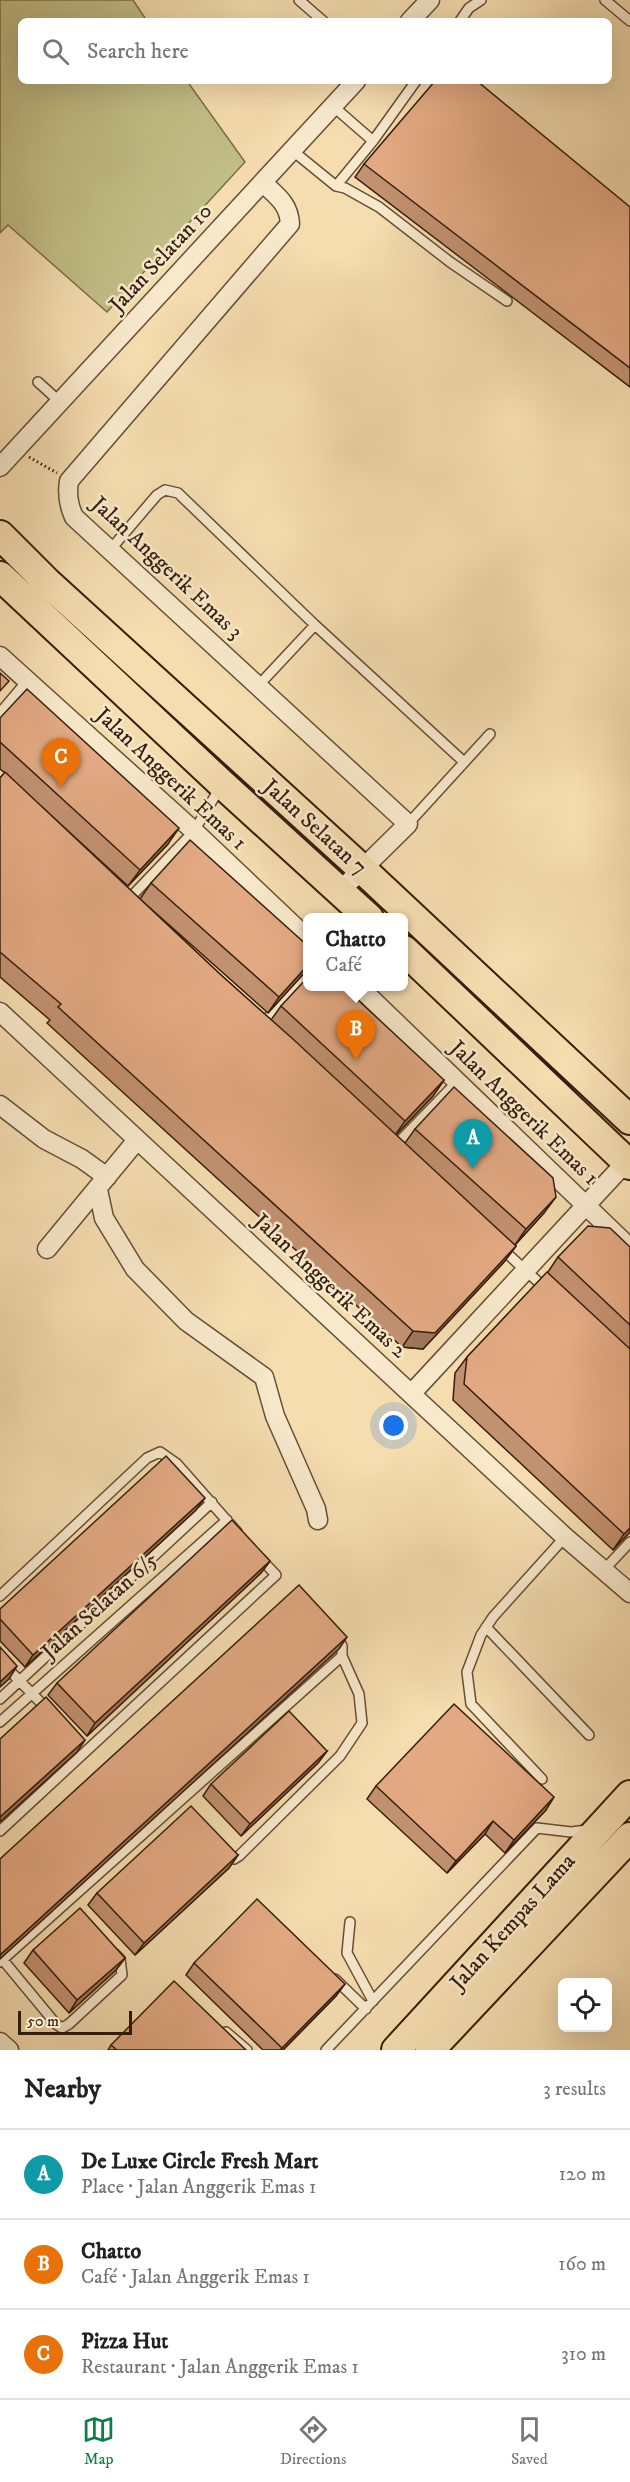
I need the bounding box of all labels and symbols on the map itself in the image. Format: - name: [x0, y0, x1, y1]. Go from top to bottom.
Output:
- street label: Jalan Selatan 10: [102, 198, 218, 319]
- street label: Jalan Anggerik Emas 3: [84, 490, 248, 645]
- street label: Jalan Anggerik Emas 1: [88, 701, 252, 856]
- pin: C: [42, 738, 80, 788]
- street label: Jalan Selatan 7: [256, 772, 373, 881]
- pin: B: [336, 1010, 376, 1060]
- street label: Jalan Anggerik Emas 1: [444, 1035, 604, 1191]
- pin: A: [454, 1120, 492, 1169]
- street label: Jalan Anggerik Emas 2: [246, 1207, 412, 1364]
- your location: [379, 1411, 408, 1440]
- street label: Jalan Selatan 6/5: [35, 1547, 164, 1667]
- street label: Jalan Kempas Lama: [443, 1848, 582, 1997]
- scale bar: [18, 2008, 132, 2036]

